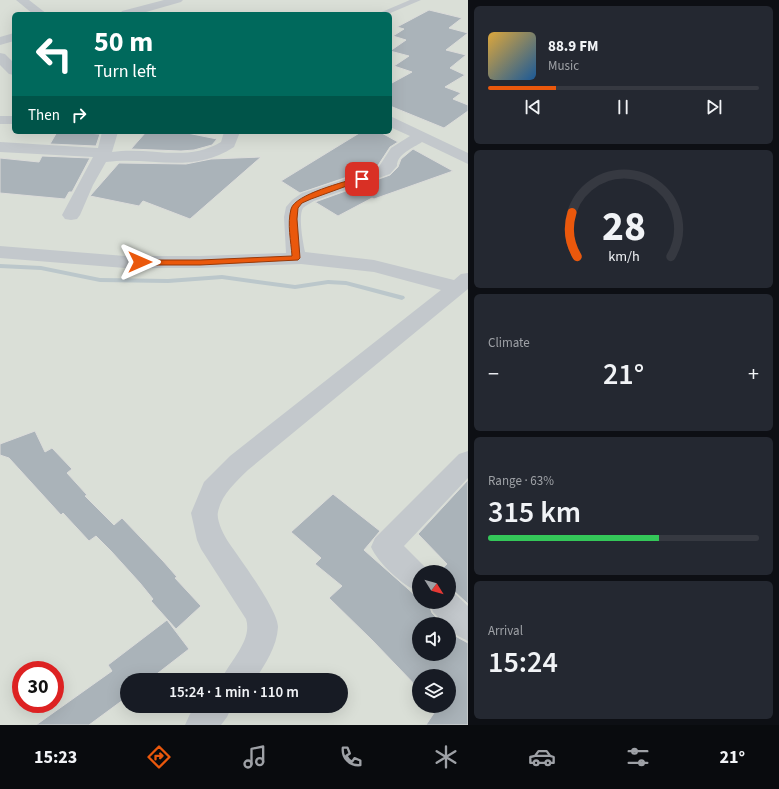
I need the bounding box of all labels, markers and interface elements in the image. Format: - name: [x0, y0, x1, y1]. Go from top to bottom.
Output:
- text: 50 m: [94, 22, 153, 62]
- icon: left: [28, 28, 80, 80]
- text: 88.9 FM: [548, 36, 599, 57]
- text: Music: [548, 57, 579, 75]
- text: Turn left: [94, 59, 156, 84]
- icon: previous: [522, 96, 544, 118]
- icon: pause: [612, 96, 634, 118]
- icon: next: [703, 96, 725, 118]
- icon: right: [68, 104, 90, 126]
- text: Then: [28, 105, 60, 126]
- pin: [345, 162, 379, 196]
- icon: arrive: [351, 168, 373, 190]
- text: 28: [602, 196, 645, 256]
- position arrow: [119, 241, 161, 283]
- text: km/h: [608, 245, 639, 266]
- text: Climate: [488, 334, 530, 352]
- text: 21°: [603, 353, 644, 396]
- text: −: [488, 358, 499, 390]
- text: +: [748, 358, 759, 390]
- text: Range · 63%: [488, 472, 554, 490]
- text: 315 km: [488, 491, 581, 534]
- north arrow: [412, 565, 456, 609]
- map controls: [412, 565, 456, 713]
- button: sound: [412, 617, 456, 661]
- text: Arrival: [488, 622, 523, 640]
- text: 15:24: [488, 641, 558, 684]
- speed limit sign: 30: [12, 661, 64, 713]
- button: layers: [412, 669, 456, 713]
- text: 15:24 · 1 min · 110 m: [169, 682, 299, 703]
- icon: directions: [145, 743, 173, 771]
- icon: music: [241, 743, 269, 771]
- icon: phone: [337, 743, 365, 771]
- icon: climate: [432, 743, 460, 771]
- icon: car: [528, 743, 556, 771]
- icon: filters: [624, 743, 652, 771]
- text: 15:23: [34, 745, 77, 770]
- text: 21°: [720, 745, 745, 770]

